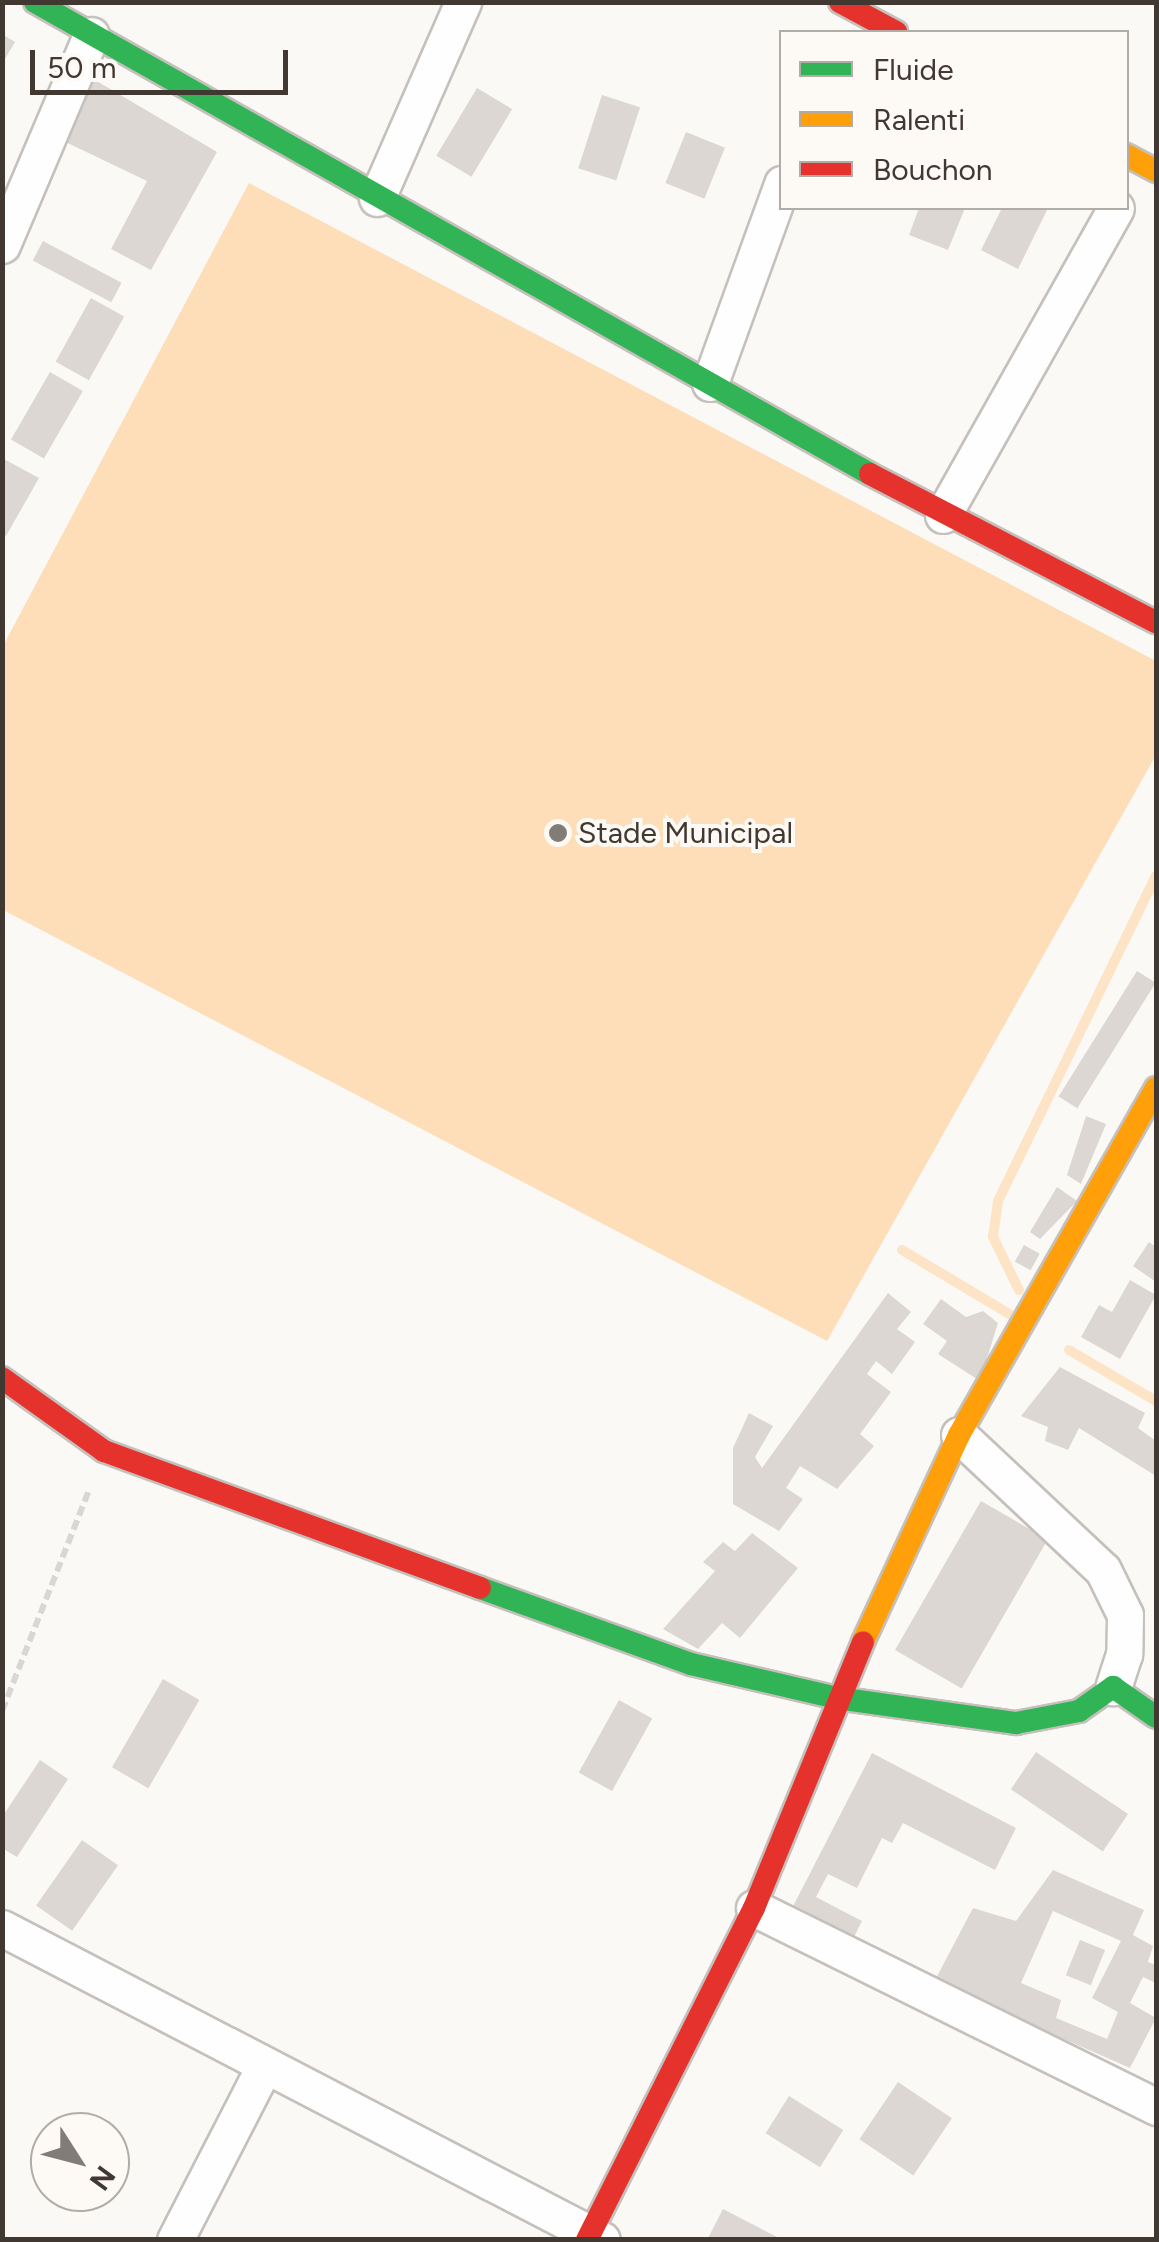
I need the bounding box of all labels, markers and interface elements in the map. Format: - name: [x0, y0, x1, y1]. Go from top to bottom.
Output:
- scale bar: [35, 30, 292, 92]
- legend: [779, 30, 1129, 210]
- text: 50 m: [47, 49, 116, 86]
- text: Fluide: [873, 51, 954, 88]
- text: Ralenti: [873, 101, 965, 138]
- text: Bouchon: [873, 151, 993, 188]
- place label: Stade Municipal: [578, 815, 793, 851]
- marker: Stade Municipal: [547, 822, 569, 844]
- north arrow: [30, 2112, 130, 2212]
- text: N: [83, 2160, 123, 2197]

